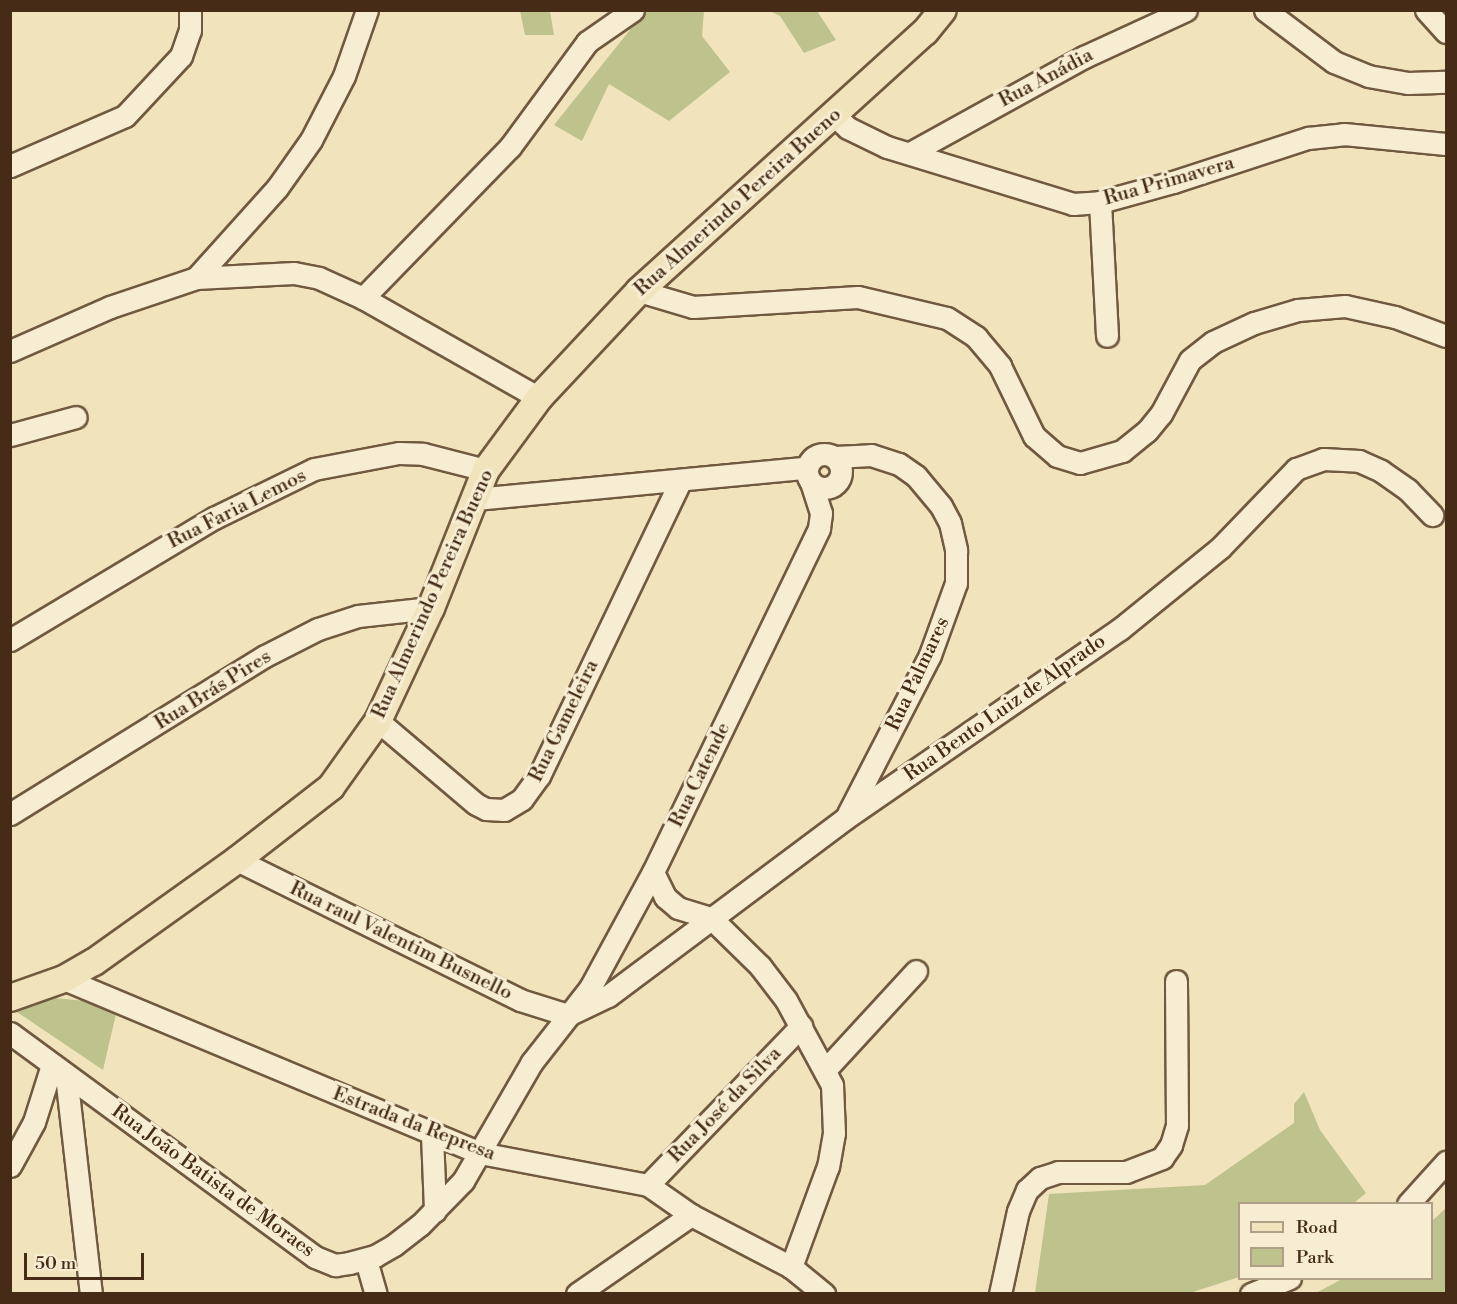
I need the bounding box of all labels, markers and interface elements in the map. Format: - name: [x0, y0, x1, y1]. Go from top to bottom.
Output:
- street label: Rua Anádia: [995, 43, 1097, 113]
- street label: Rua Almerindo Pereira Bueno: [630, 103, 846, 301]
- street label: Rua Primavera: [1101, 151, 1237, 211]
- street label: Rua Faria Lemos: [164, 464, 310, 554]
- street label: Rua Almerindo Pereira Bueno: [367, 466, 499, 722]
- street label: Rua Palmares: [881, 613, 955, 735]
- street label: Rua Bento Luiz de Alprado: [900, 629, 1110, 787]
- street label: Rua Brás Pires: [150, 645, 276, 735]
- street label: Rua Gameleira: [524, 656, 604, 786]
- street label: Rua Catende: [664, 719, 736, 831]
- street label: Rua raul Valentim Busnello: [286, 877, 516, 1005]
- street label: Rua José da Silva: [664, 1042, 786, 1168]
- street label: Estrada da Represa: [329, 1082, 499, 1166]
- street label: Rua João Batista de Moraes: [107, 1099, 319, 1263]
- legend: [1238, 1202, 1433, 1280]
- text: Road: [1296, 1216, 1338, 1239]
- scale bar: [27, 1241, 147, 1279]
- text: Park: [1296, 1246, 1333, 1269]
- text: 50 m: [35, 1252, 76, 1275]

